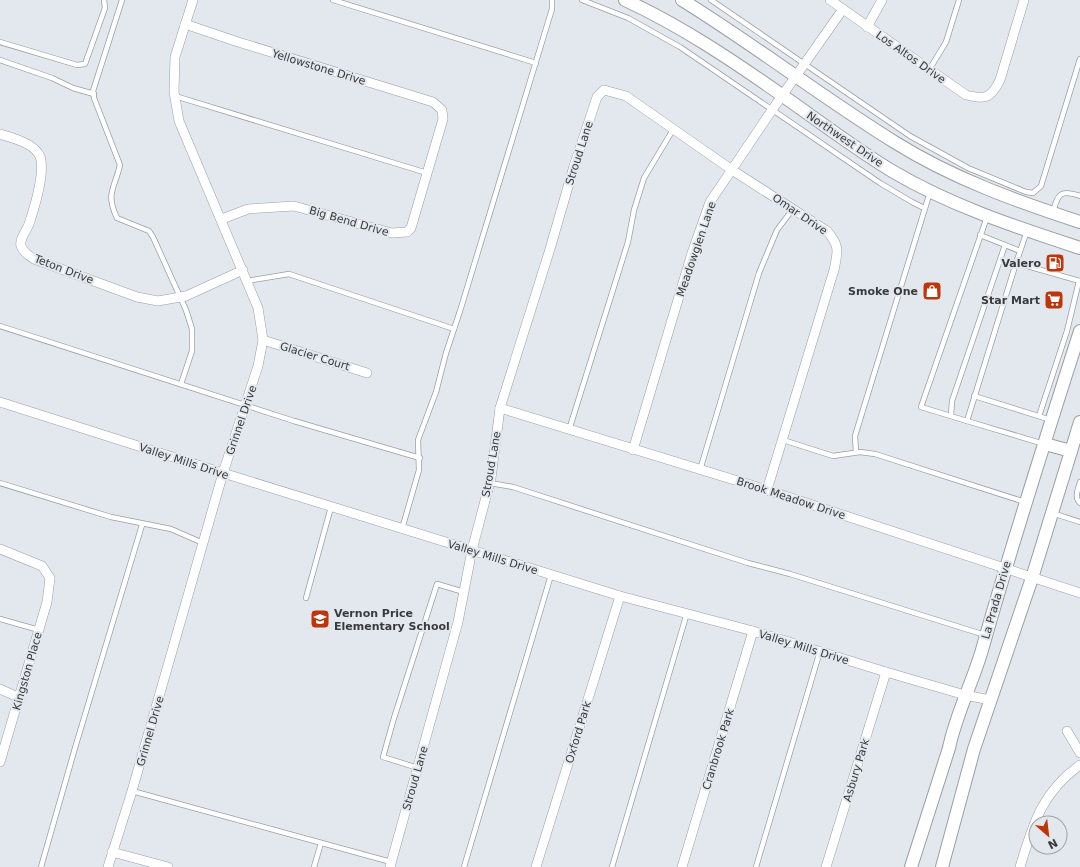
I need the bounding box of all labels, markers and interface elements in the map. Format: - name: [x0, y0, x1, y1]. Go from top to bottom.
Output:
- street label: Los Altos Drive: [873, 29, 948, 86]
- street label: Yellowstone Drive: [270, 47, 367, 88]
- street label: Northwest Drive: [804, 109, 886, 170]
- street label: Stroud Lane: [563, 119, 596, 187]
- street label: Omar Drive: [770, 191, 830, 238]
- street label: Meadowglen Lane: [674, 200, 719, 298]
- street label: Big Bend Drive: [308, 204, 390, 239]
- street label: Teton Drive: [31, 252, 96, 287]
- fuel station icon: Valero: [1044, 252, 1066, 274]
- place label: Valero: [1001, 257, 1041, 270]
- shop icon: Smoke One: [921, 280, 943, 302]
- place label: Smoke One: [848, 285, 918, 298]
- supermarket icon: Star Mart: [1043, 289, 1065, 311]
- place label: Star Mart: [981, 294, 1040, 307]
- street label: Glacier Court: [278, 340, 352, 373]
- street label: Grinnel Drive: [223, 383, 260, 457]
- street label: Stroud Lane: [479, 430, 504, 498]
- street label: Valley Mills Drive: [137, 441, 231, 482]
- street label: Brook Meadow Drive: [735, 475, 847, 522]
- street label: Valley Mills Drive: [446, 538, 540, 577]
- street label: La Prada Drive: [979, 559, 1014, 641]
- place label: Vernon Price Elementary School: [334, 607, 450, 633]
- school or university icon: Vernon Price Elementary School: [309, 608, 331, 630]
- street label: Valley Mills Drive: [757, 628, 851, 667]
- street label: Kingston Place: [10, 630, 45, 712]
- street label: Grinnel Drive: [134, 694, 167, 768]
- street label: Oxford Park: [563, 699, 594, 765]
- street label: Cranbrook Park: [700, 706, 737, 791]
- street label: Asbury Park: [841, 736, 872, 803]
- street label: Stroud Lane: [400, 744, 431, 812]
- north arrow: [1028, 815, 1068, 855]
- text: N: [1045, 835, 1060, 851]

